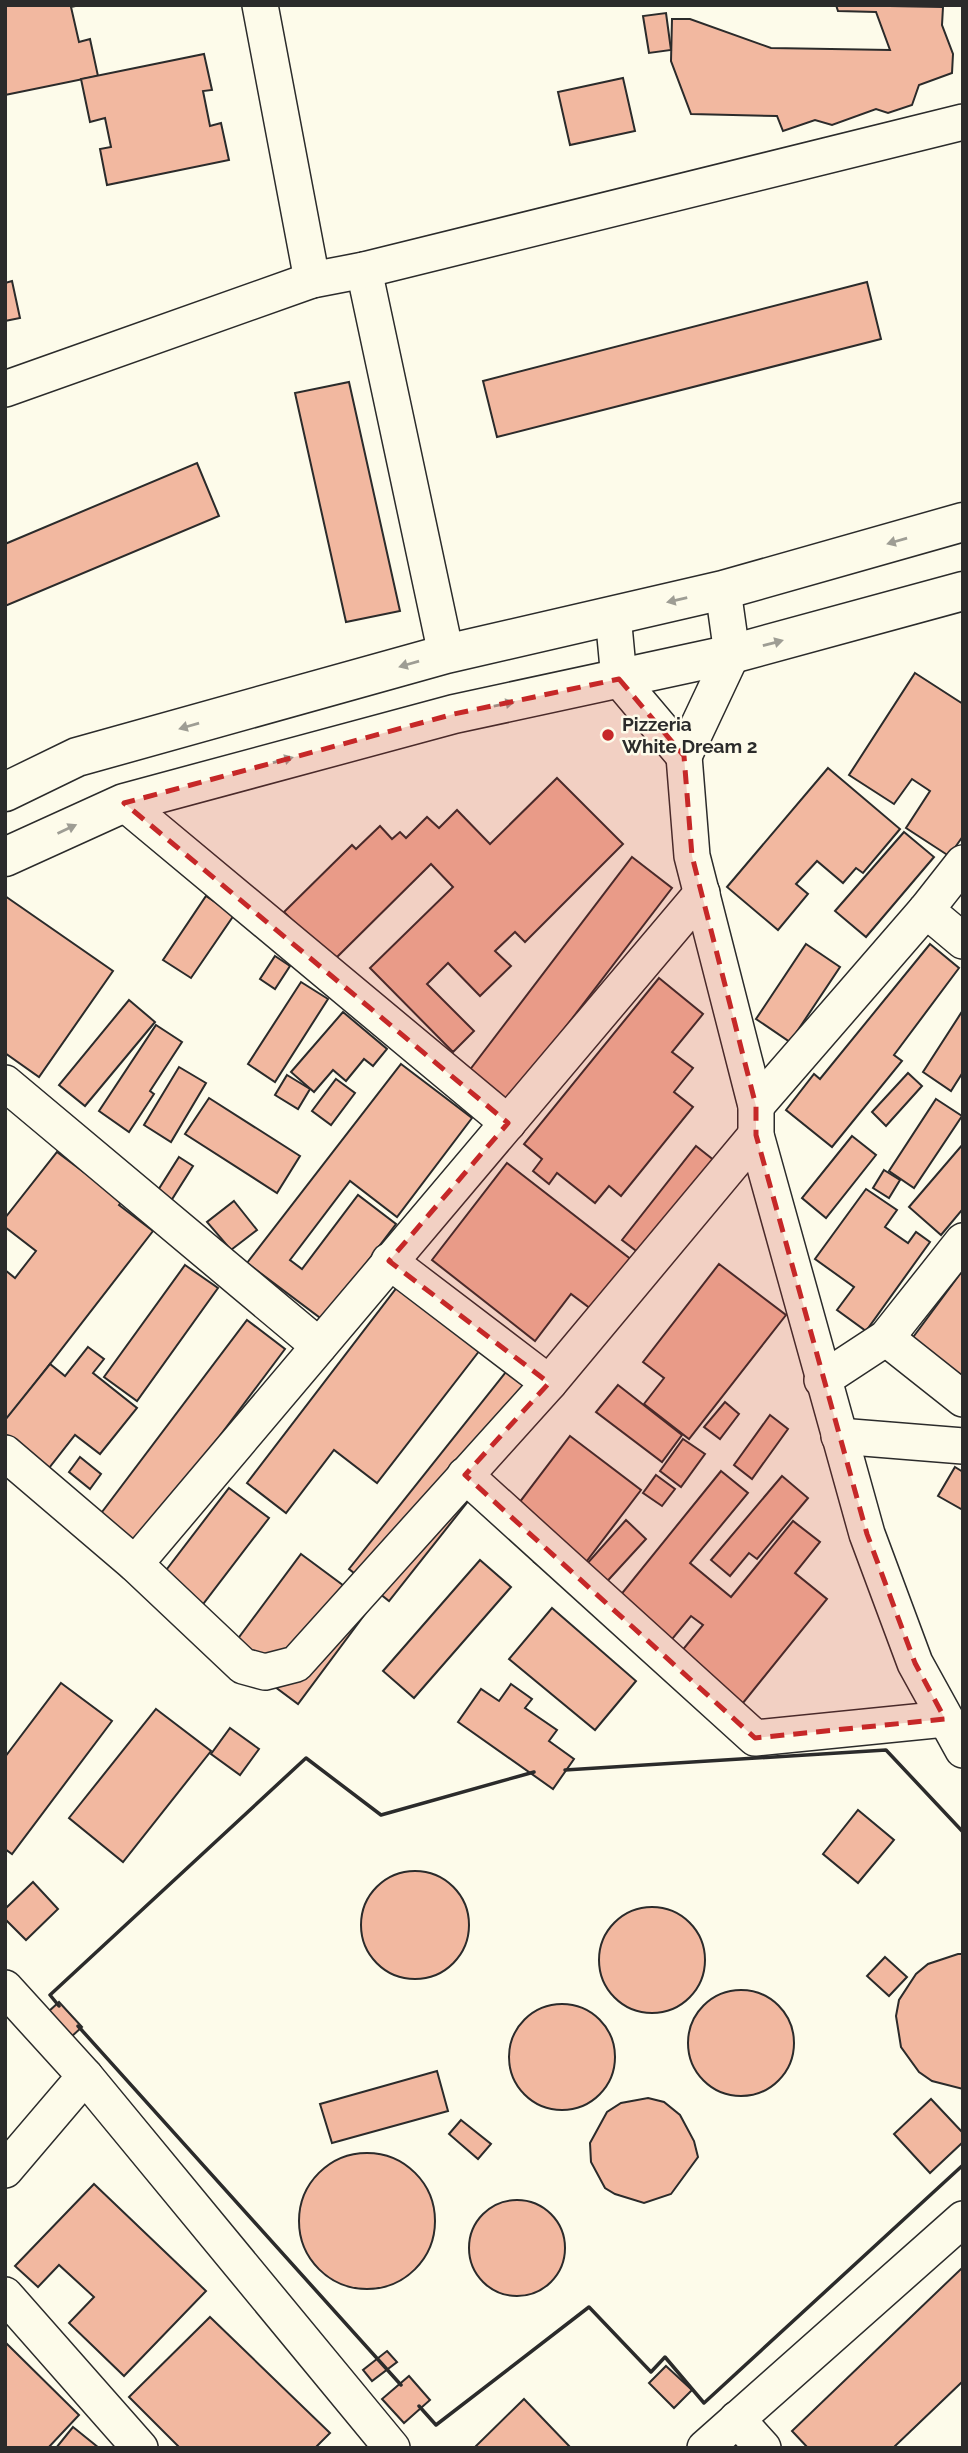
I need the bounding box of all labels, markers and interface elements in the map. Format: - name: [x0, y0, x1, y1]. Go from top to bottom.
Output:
- one-way arrow: [886, 536, 907, 546]
- one-way arrow: [666, 595, 688, 606]
- one-way arrow: [763, 637, 785, 648]
- one-way arrow: [398, 660, 419, 670]
- one-way arrow: [493, 698, 515, 709]
- place label: Pizzeria White Dream 2: [622, 713, 757, 757]
- one-way arrow: [179, 721, 200, 731]
- marker: Pizzeria White Dream 2: [600, 727, 616, 743]
- one-way arrow: [273, 754, 295, 765]
- one-way arrow: [57, 823, 77, 835]

